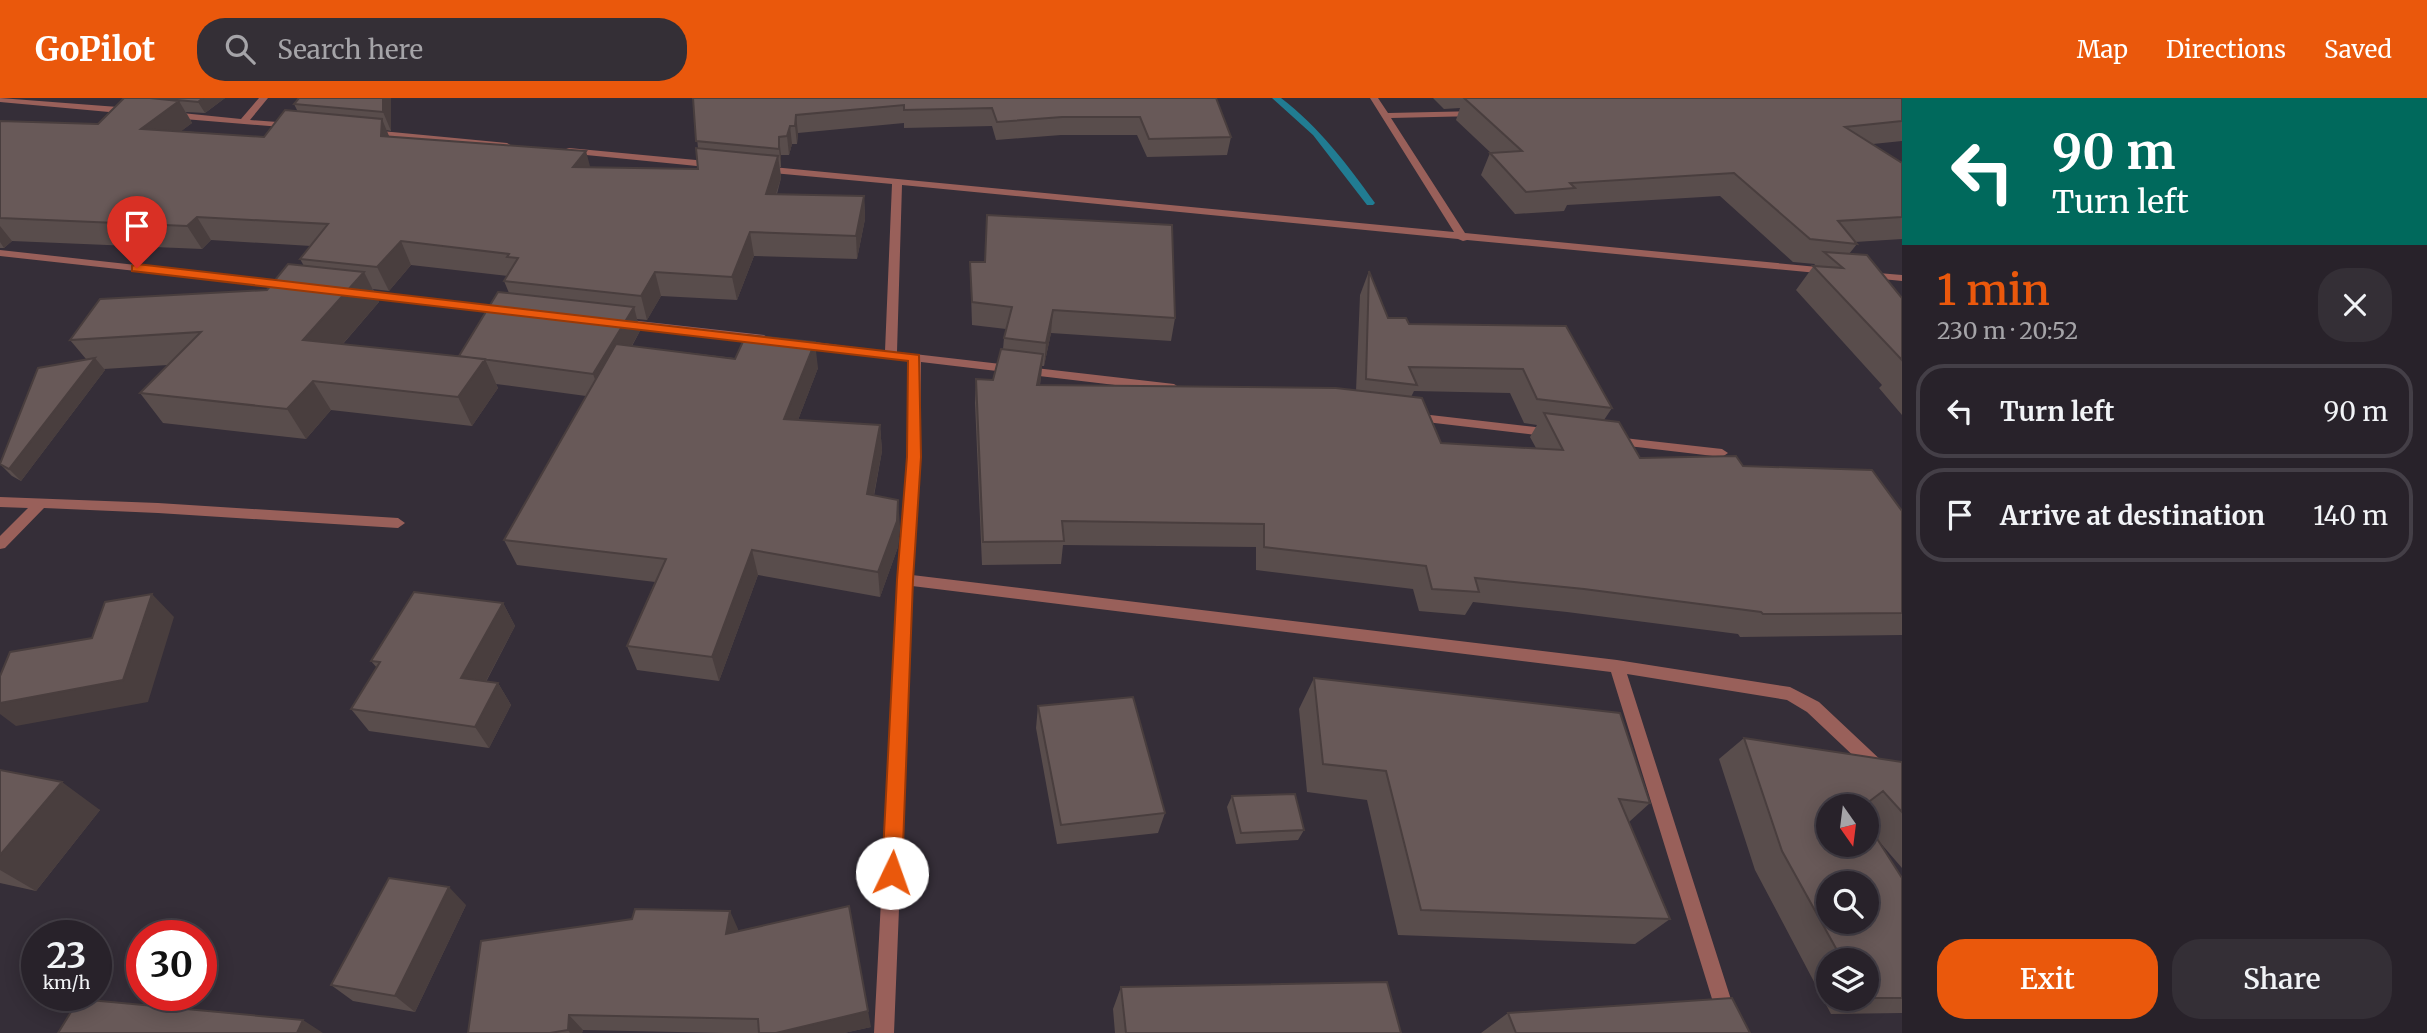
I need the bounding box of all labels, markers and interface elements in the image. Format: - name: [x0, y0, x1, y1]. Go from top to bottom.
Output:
- search box: [197, 18, 687, 81]
- text: GoPilot: [35, 29, 155, 70]
- icon: search: [221, 30, 259, 68]
- text: Search here: [277, 33, 423, 66]
- text: Map: [2077, 34, 2128, 65]
- text: Directions: [2166, 34, 2286, 65]
- text: Saved: [2324, 34, 2392, 65]
- text: 90 m: [2052, 121, 2176, 182]
- icon: left: [1937, 126, 2028, 217]
- text: Turn left: [2052, 182, 2189, 222]
- pin: [107, 196, 167, 268]
- icon: arrive: [118, 207, 156, 245]
- text: 1 min: [1937, 264, 2050, 316]
- button: close: [2318, 268, 2392, 342]
- text: 230 m · 20:52: [1937, 316, 2078, 345]
- icon: left: [1941, 392, 1979, 430]
- text: Turn left: [2000, 395, 2114, 428]
- text: 90 m: [2324, 395, 2388, 428]
- icon: arrive: [1941, 496, 1979, 534]
- text: Arrive at destination: [2000, 499, 2265, 532]
- text: 140 m: [2313, 499, 2388, 532]
- north arrow: [1816, 794, 1880, 858]
- map controls: [1816, 794, 1879, 1011]
- position arrow: [855, 836, 929, 910]
- button: search: [1816, 871, 1879, 934]
- speed limit sign: 30: [126, 920, 217, 1011]
- text: 23: [47, 934, 86, 978]
- button: Exit: [1937, 939, 2158, 1019]
- button: Share: [2172, 939, 2392, 1019]
- button: layers: [1816, 948, 1879, 1011]
- text: km/h: [43, 971, 90, 994]

